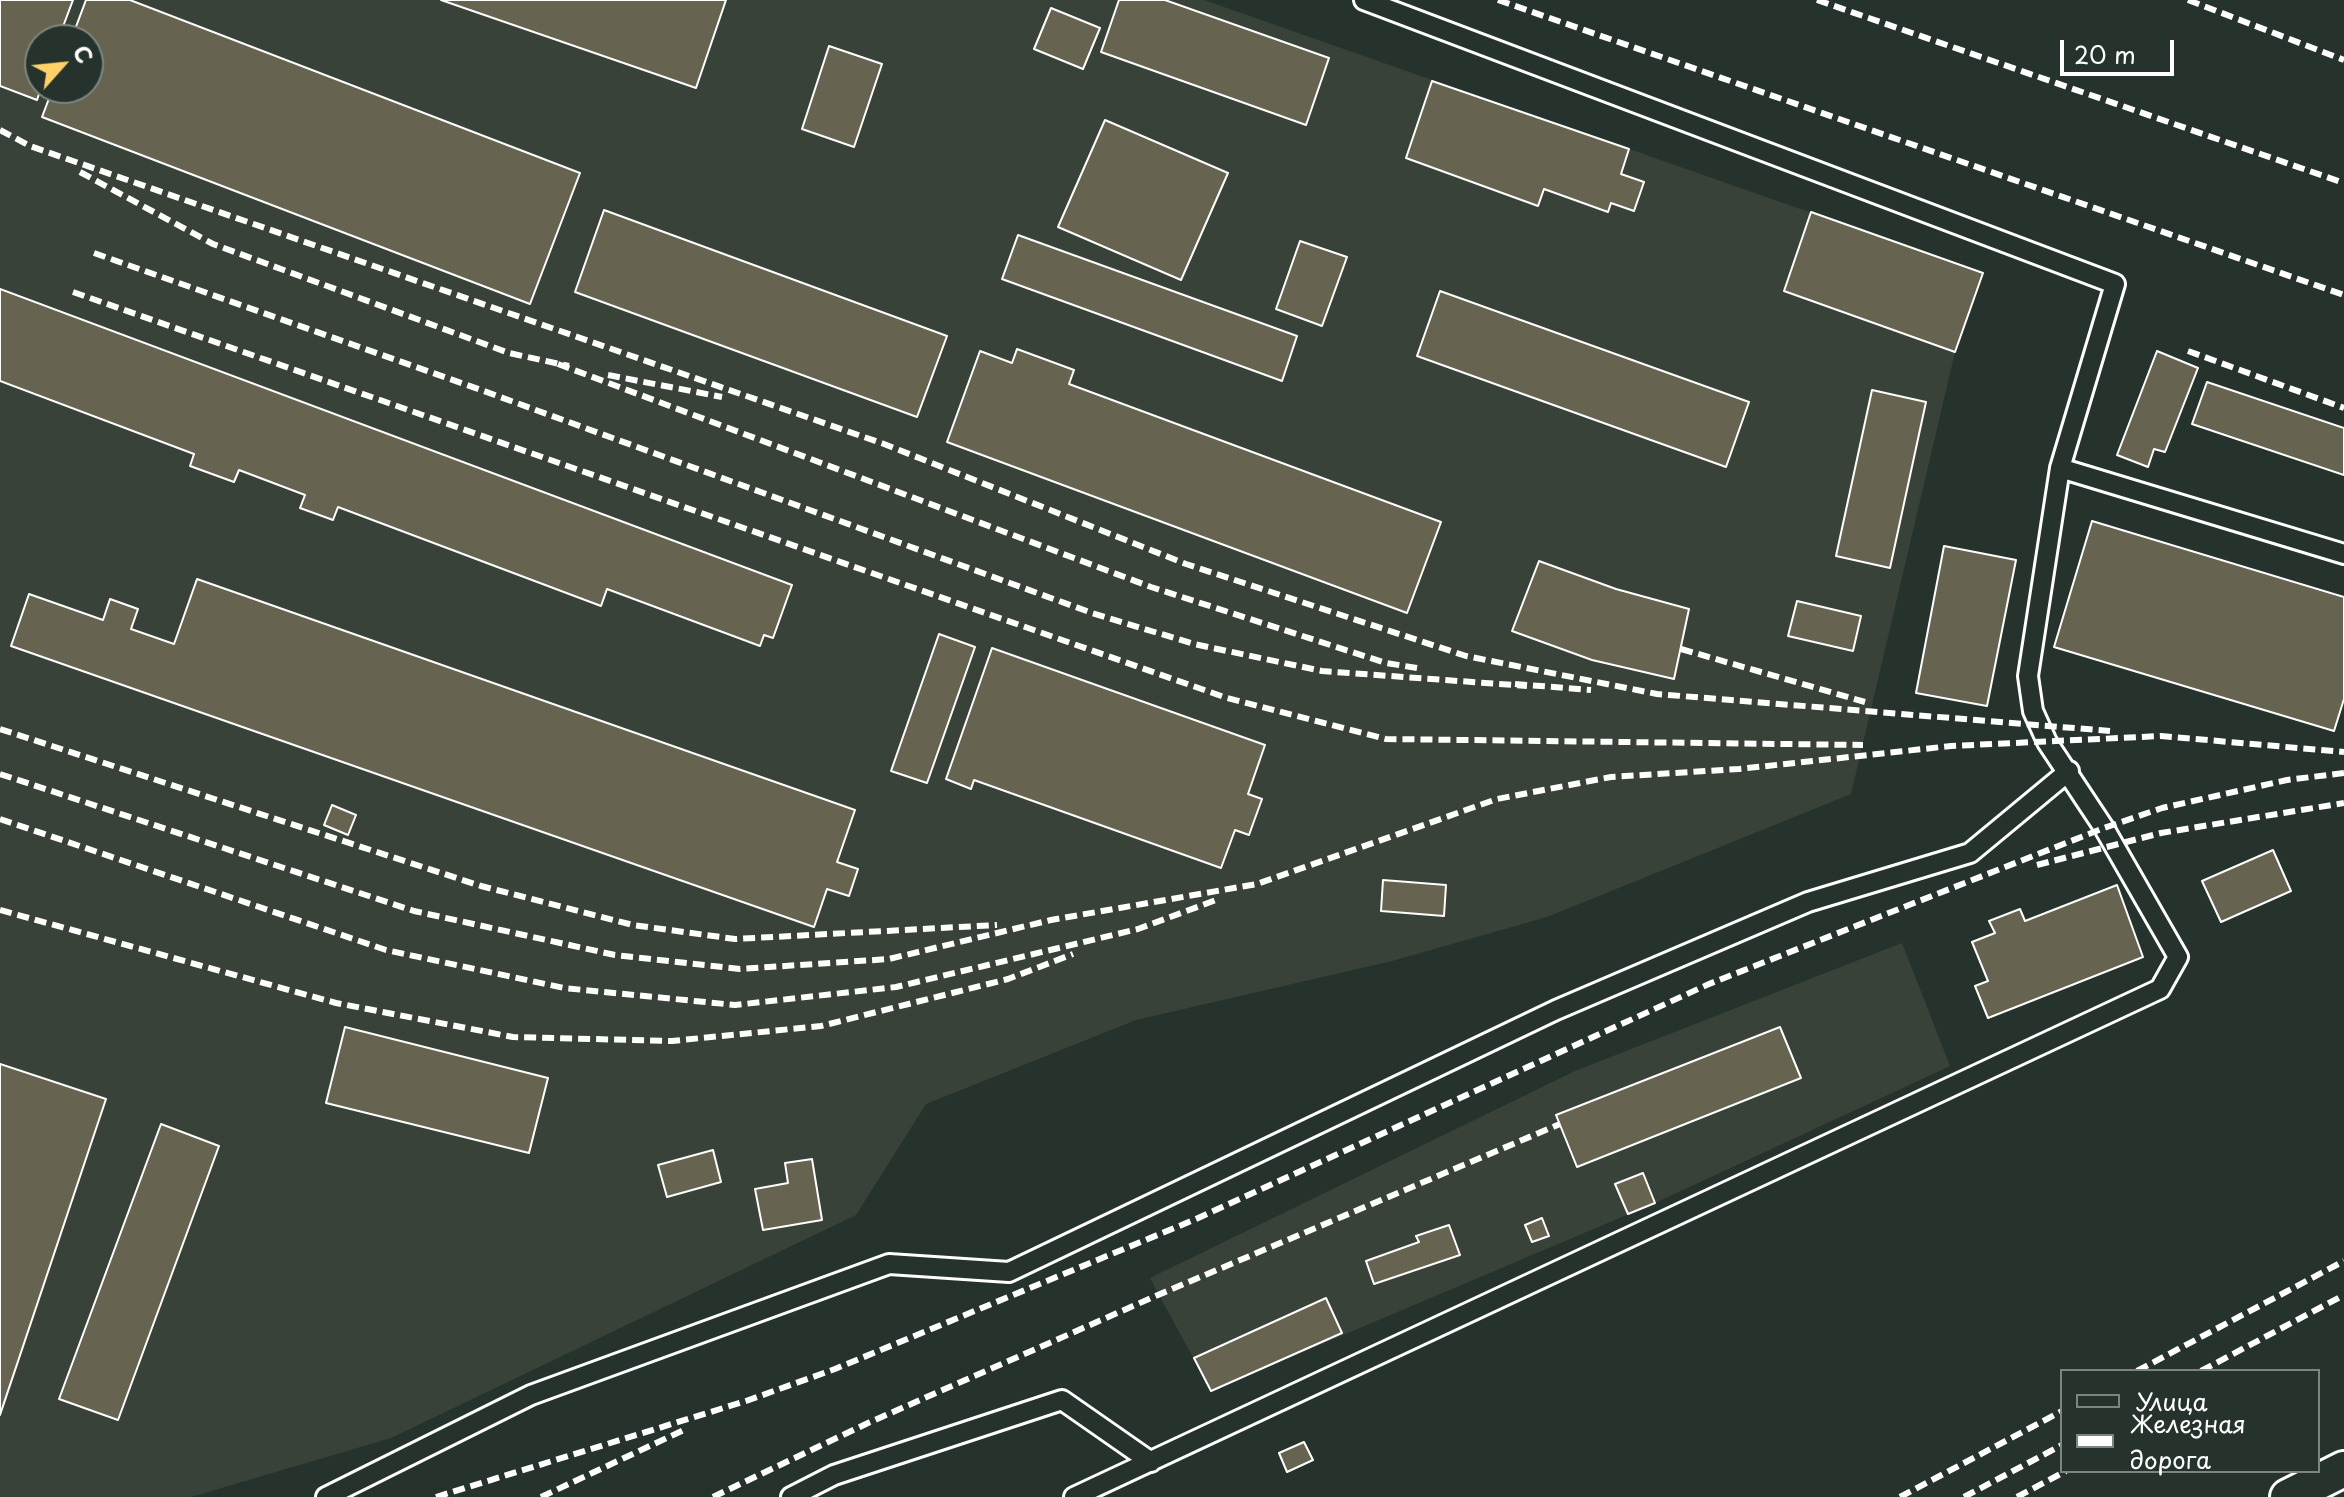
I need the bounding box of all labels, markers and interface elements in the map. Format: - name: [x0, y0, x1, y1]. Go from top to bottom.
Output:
- north arrow: [24, 24, 104, 104]
- scale bar: [2064, 24, 2178, 74]
- text: 20 m: [2074, 36, 2136, 72]
- text: С: [66, 39, 103, 69]
- legend: [2060, 1369, 2320, 1473]
- text: Улица: [2136, 1383, 2208, 1419]
- text: Железная дорога: [2130, 1405, 2246, 1477]

